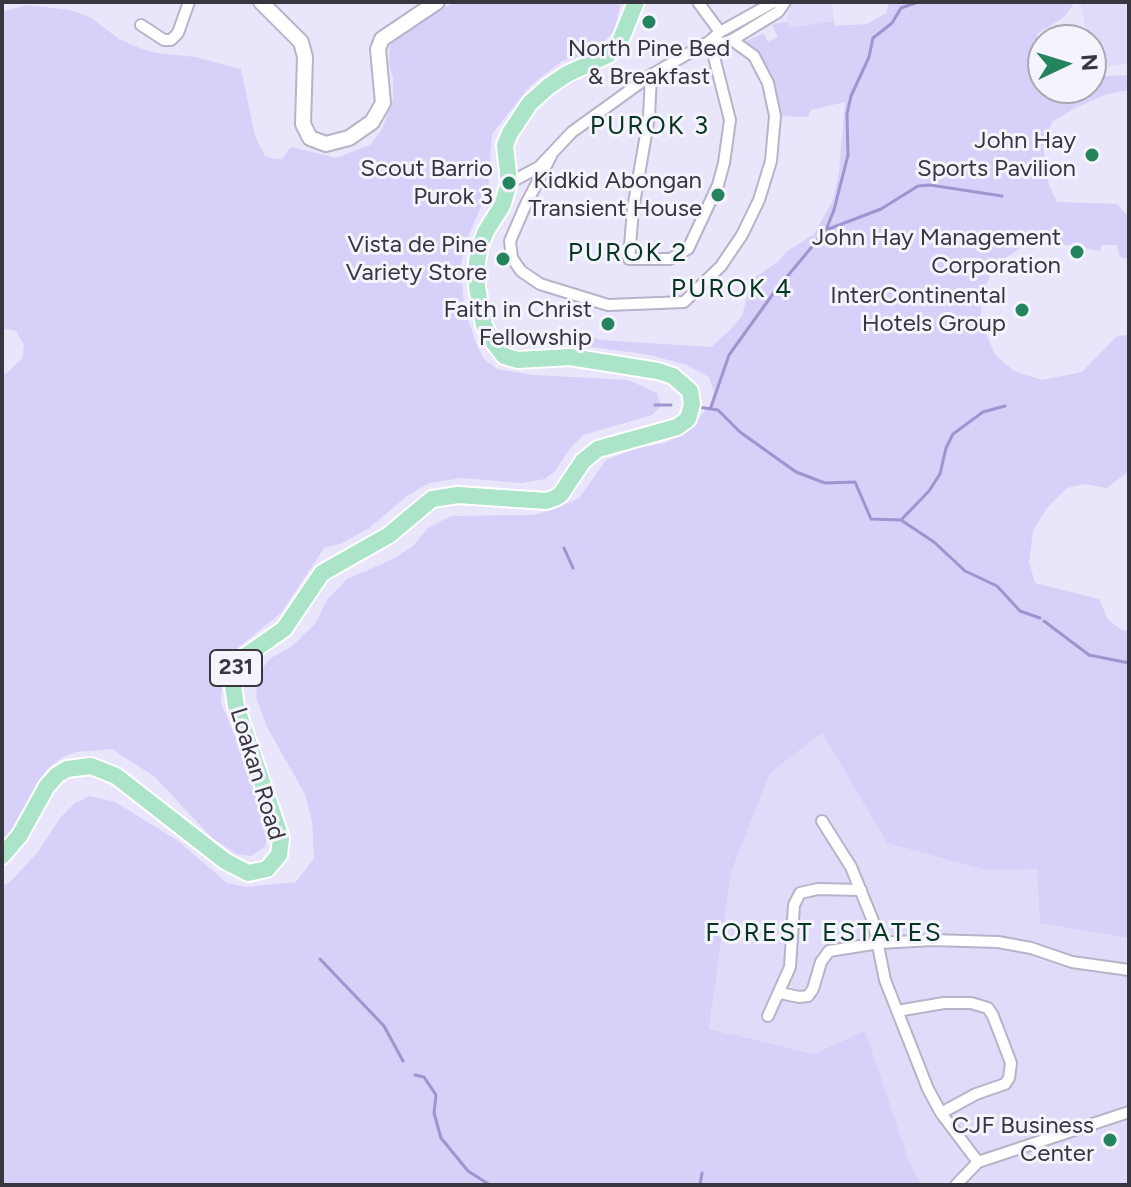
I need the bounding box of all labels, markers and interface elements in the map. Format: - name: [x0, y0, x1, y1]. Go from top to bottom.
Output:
- marker: North Pine Bed & Breakfast: [640, 13, 658, 31]
- north arrow: [1027, 24, 1107, 104]
- place label: North Pine Bed & Breakfast: [568, 35, 730, 91]
- text: N: [1075, 53, 1104, 72]
- district label: PUROK 3: [590, 110, 710, 142]
- place label: John Hay Sports Pavilion: [917, 127, 1076, 183]
- marker: John Hay Sports Pavilion: [1083, 146, 1101, 164]
- place label: Scout Barrio Purok 3: [360, 155, 493, 211]
- place label: Kidkid Abongan Transient House: [528, 167, 702, 223]
- marker: Scout Barrio Purok 3: [500, 174, 518, 192]
- marker: Kidkid Abongan Transient House: [709, 186, 727, 204]
- place label: John Hay Management Corporation: [812, 224, 1061, 280]
- place label: Vista de Pine Variety Store: [346, 231, 487, 287]
- district label: PUROK 2: [568, 237, 688, 269]
- marker: John Hay Management Corporation: [1068, 243, 1086, 261]
- marker: Vista de Pine Variety Store: [494, 250, 512, 268]
- district label: PUROK 4: [671, 273, 793, 305]
- place label: InterContinental Hotels Group: [830, 282, 1006, 338]
- place label: Faith in Christ Fellowship: [443, 296, 592, 352]
- marker: InterContinental Hotels Group: [1013, 301, 1031, 319]
- marker: Faith in Christ Fellowship: [599, 315, 617, 333]
- road number: 231: [210, 650, 262, 686]
- street label: Loakan Road: [223, 704, 291, 844]
- district label: FOREST ESTATES: [705, 917, 943, 949]
- place label: CJF Business Center: [952, 1112, 1094, 1168]
- marker: CJF Business Center: [1101, 1131, 1119, 1149]

